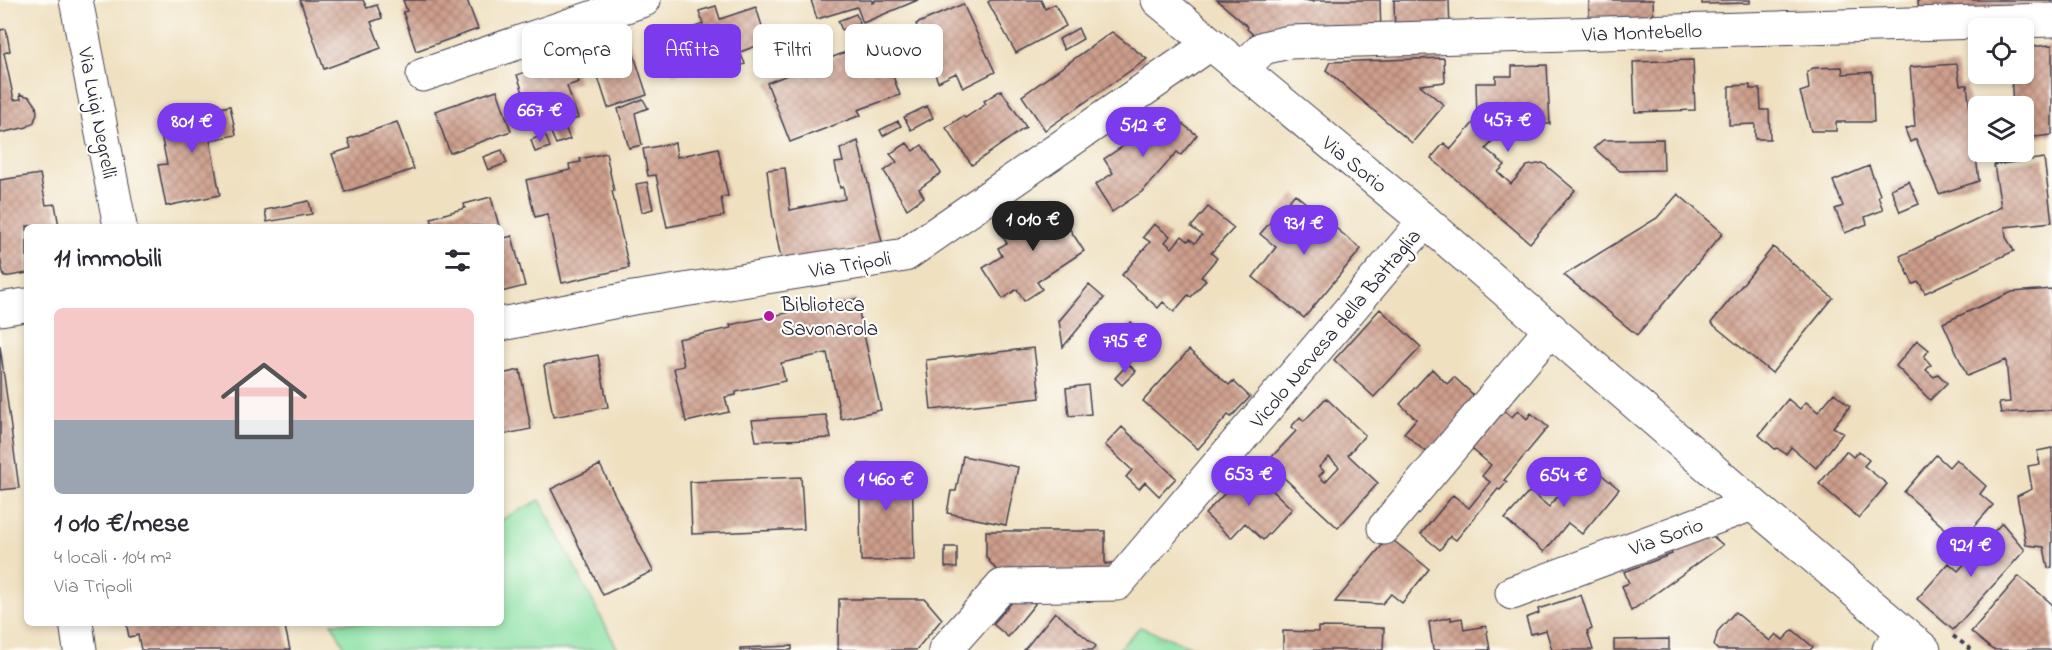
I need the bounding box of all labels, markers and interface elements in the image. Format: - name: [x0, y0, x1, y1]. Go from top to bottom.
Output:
- street label: Via Montebello: [1580, 17, 1703, 51]
- map controls: [1968, 18, 2034, 162]
- button: locate: [1968, 18, 2034, 84]
- chip: Compra: [522, 24, 632, 78]
- chip: Affitta: [644, 24, 741, 78]
- chip: Filtri: [753, 24, 833, 78]
- chip: Nuovo: [845, 24, 943, 78]
- street label: Via Luigi Negrelli: [66, 44, 123, 182]
- pin: 667 €: [498, 92, 582, 143]
- button: layers: [1968, 96, 2034, 162]
- text: 667 €: [518, 97, 562, 126]
- pin: 457 €: [1466, 102, 1550, 153]
- pin: 801 €: [150, 103, 234, 154]
- pin: 512 €: [1101, 107, 1185, 158]
- text: 457 €: [1485, 107, 1531, 136]
- text: 801 €: [171, 108, 213, 137]
- text: 512 €: [1120, 112, 1166, 141]
- street label: Via Sorio: [1314, 129, 1393, 201]
- pin: 1 010 €: [978, 201, 1088, 252]
- pin: 931 €: [1262, 205, 1346, 256]
- text: 1 010 €: [1006, 206, 1060, 235]
- text: 931 €: [1284, 210, 1324, 239]
- street label: Vicolo Nervesa della Battaglia: [1243, 223, 1431, 438]
- text: 11 immobili: [54, 241, 162, 279]
- icon: filters: [441, 244, 474, 277]
- street label: Via Tripoli: [806, 245, 893, 287]
- place label: Biblioteca Savonarola: [780, 291, 878, 345]
- marker: Biblioteca Savonarola: [762, 309, 776, 323]
- pin: 795 €: [1083, 323, 1167, 374]
- text: 795 €: [1103, 328, 1147, 357]
- icon: home: [210, 347, 318, 455]
- pin: 653 €: [1207, 456, 1291, 507]
- pin: 654 €: [1522, 457, 1606, 508]
- pin: 1 460 €: [831, 461, 941, 512]
- text: 653 €: [1225, 461, 1273, 490]
- text: 654 €: [1540, 462, 1588, 491]
- text: 1 460 €: [858, 466, 914, 495]
- text: 1 010 €/mese: [54, 506, 189, 544]
- street label: Via Sorio: [1624, 511, 1708, 565]
- pin: 921 €: [1929, 527, 2013, 578]
- text: 921 €: [1950, 532, 1992, 561]
- text: 4 locali · 104 m²: [54, 544, 172, 573]
- text: Via Tripoli: [54, 573, 133, 602]

